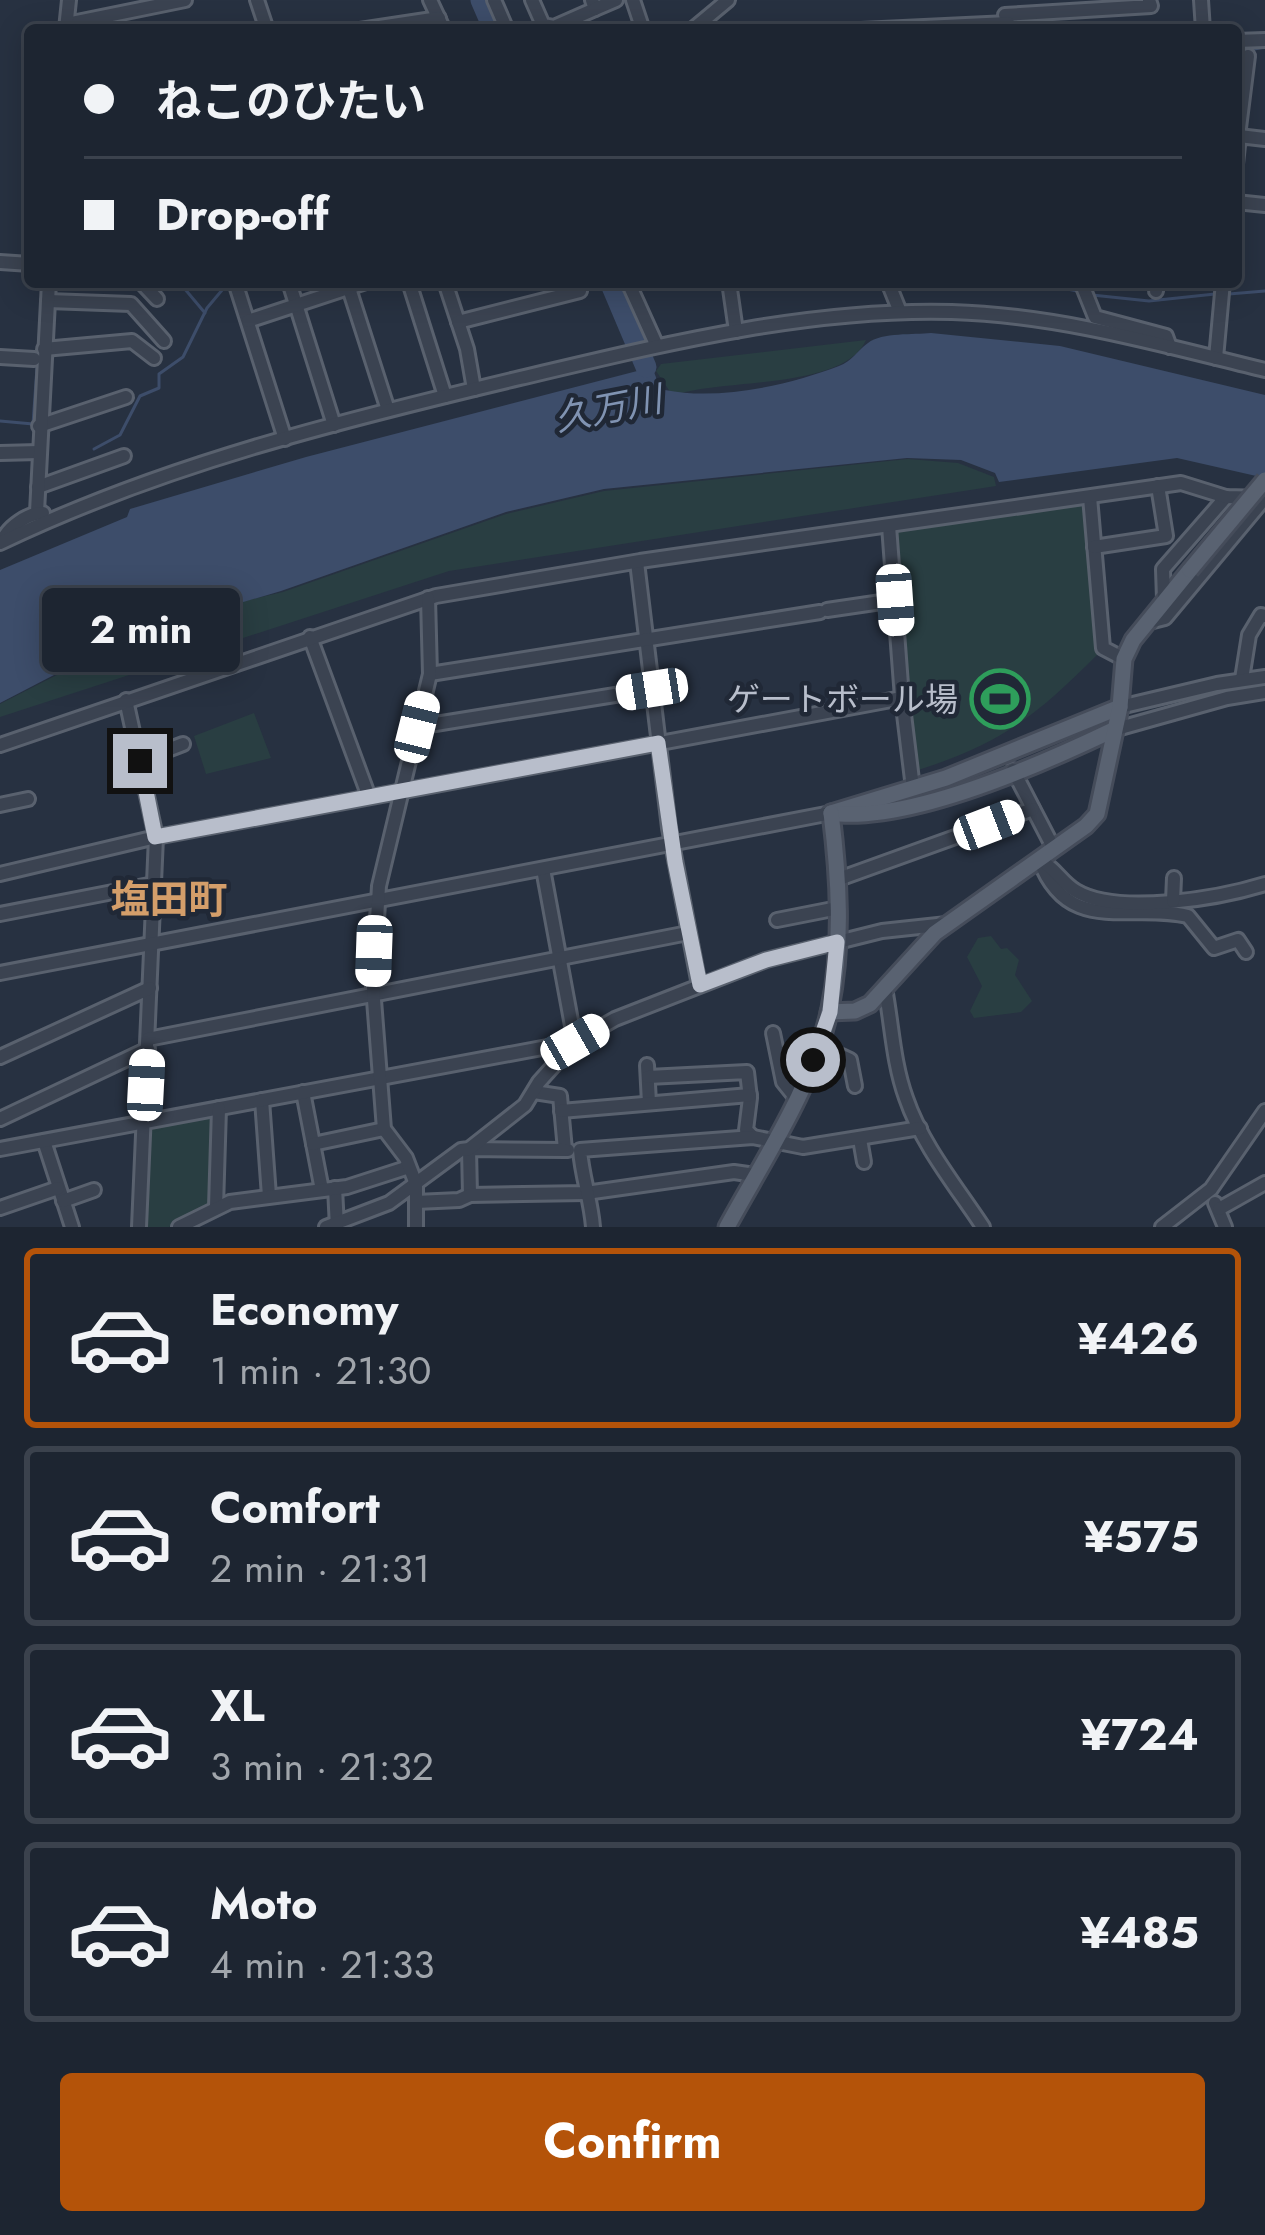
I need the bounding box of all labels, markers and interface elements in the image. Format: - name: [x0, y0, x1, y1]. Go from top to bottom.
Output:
- text: ねこのひたい: [156, 69, 426, 134]
- text: Drop-off: [156, 182, 329, 247]
- water label: 久万川: [550, 371, 670, 444]
- car: [875, 563, 915, 637]
- callout: 2 min: [41, 587, 239, 671]
- text: 2 min: [90, 601, 192, 658]
- car: [614, 666, 690, 712]
- sports icon: ゲートボール場: [969, 668, 1031, 730]
- place label: ゲートボール場: [727, 676, 958, 723]
- car: [391, 688, 443, 766]
- route end: [113, 734, 167, 788]
- car: [949, 795, 1029, 855]
- district label: 塩田町: [110, 871, 228, 928]
- car: [355, 914, 393, 988]
- car: [535, 1008, 615, 1076]
- route start: [786, 1033, 840, 1087]
- car: [126, 1048, 166, 1122]
- text: Economy: [210, 1277, 398, 1342]
- icon: car: [66, 1284, 174, 1392]
- text: ¥426: [1078, 1306, 1199, 1371]
- text: 1 min · 21:30: [210, 1342, 432, 1399]
- text: Comfort: [210, 1475, 380, 1540]
- icon: car: [66, 1482, 174, 1590]
- text: ¥575: [1084, 1504, 1199, 1569]
- text: 2 min · 21:31: [210, 1540, 430, 1597]
- text: XL: [210, 1673, 265, 1738]
- icon: car: [66, 1680, 174, 1788]
- text: ¥724: [1081, 1702, 1199, 1767]
- text: 3 min · 21:32: [210, 1738, 434, 1795]
- text: Moto: [210, 1871, 318, 1936]
- icon: car: [66, 1878, 174, 1986]
- text: ¥485: [1080, 1900, 1199, 1965]
- text: 4 min · 21:33: [210, 1936, 435, 1993]
- button: Confirm: [60, 2073, 1205, 2211]

